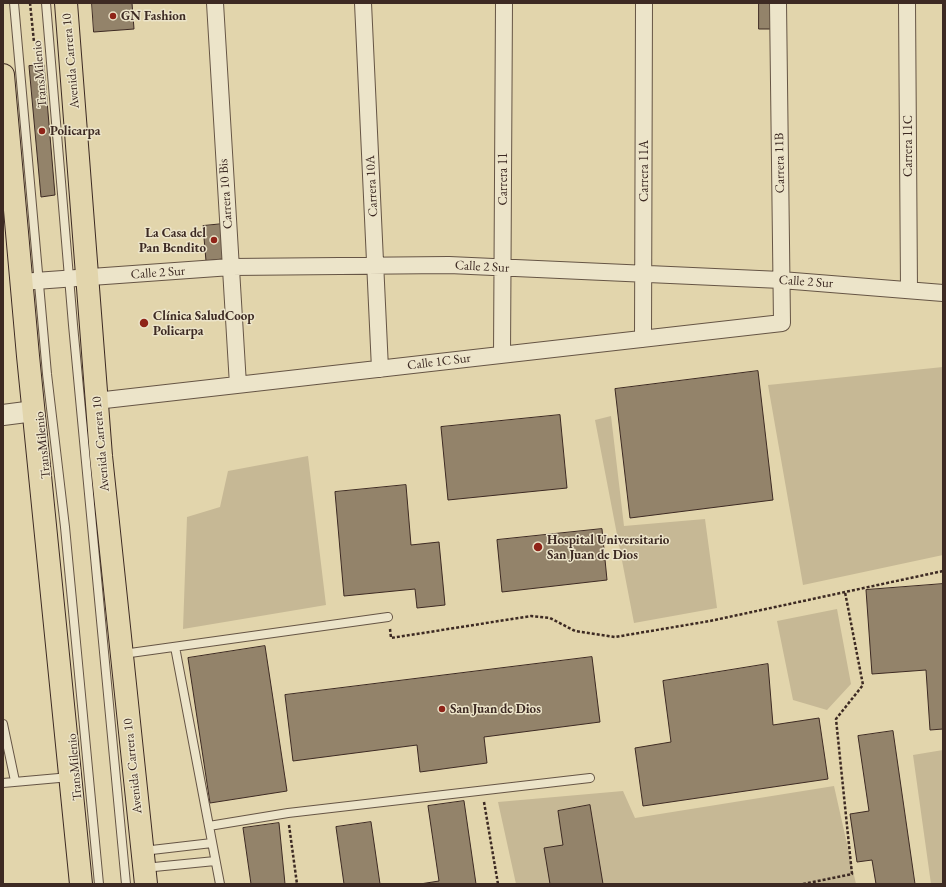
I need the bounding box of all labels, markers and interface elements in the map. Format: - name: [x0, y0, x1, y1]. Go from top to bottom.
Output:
- place label: GN Fashion: [121, 8, 186, 24]
- marker: GN Fashion: [108, 11, 118, 21]
- street label: Avenida Carrera 10: [59, 13, 83, 109]
- street label: TransMilenio: [29, 40, 51, 108]
- street label: Carrera 11C: [900, 115, 916, 177]
- place label: Policarpa: [50, 123, 100, 139]
- marker: Policarpa: [37, 126, 47, 136]
- street label: Carrera 11B: [772, 133, 788, 193]
- street label: Carrera 11A: [636, 140, 652, 202]
- street label: Carrera 11: [495, 153, 511, 205]
- street label: Carrera 10A: [363, 155, 381, 217]
- street label: Carrera 10 Bis: [216, 158, 236, 230]
- place label: La Casa del Pan Bendito: [139, 225, 206, 256]
- marker: La Casa del Pan Bendito: [209, 235, 219, 245]
- street label: Calle 2 Sur: [454, 258, 510, 276]
- street label: Calle 2 Sur: [130, 263, 186, 283]
- street label: Calle 2 Sur: [778, 272, 834, 292]
- place label: Clínica SaludCoop Policarpa: [153, 308, 254, 339]
- marker: Clínica SaludCoop Policarpa: [138, 317, 150, 329]
- street label: Calle 1C Sur: [406, 350, 472, 374]
- street label: Avenida Carrera 10: [89, 396, 113, 492]
- street label: TransMilenio: [32, 411, 54, 479]
- place label: Hospital Universitario San Juan de Dios: [547, 532, 669, 563]
- marker: Hospital Universitario San Juan de Dios: [532, 541, 544, 553]
- place label: San Juan de Dios: [450, 701, 541, 717]
- marker: San Juan de Dios: [437, 704, 447, 714]
- street label: Avenida Carrera 10: [120, 718, 146, 814]
- street label: TransMilenio: [64, 733, 86, 801]

